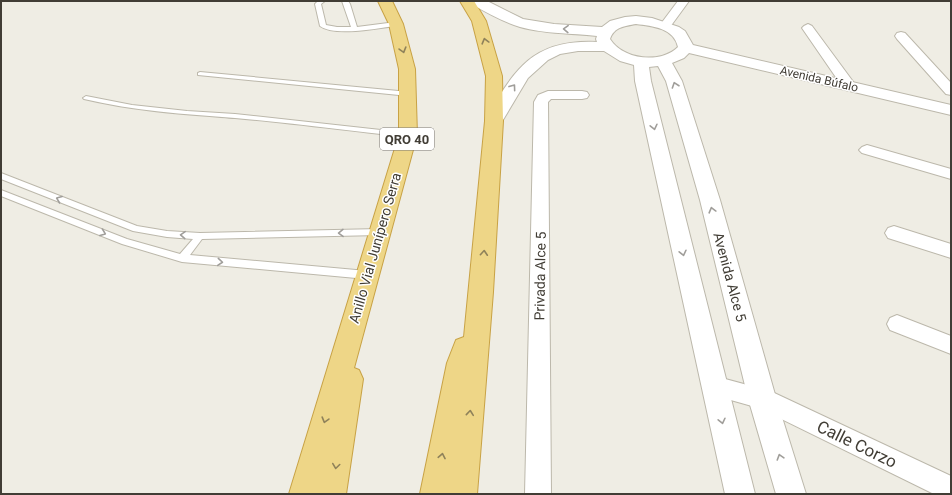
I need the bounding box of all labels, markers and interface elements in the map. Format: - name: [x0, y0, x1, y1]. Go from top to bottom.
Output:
- one-way arrow: [563, 25, 569, 33]
- one-way arrow: [481, 38, 489, 44]
- one-way arrow: [398, 47, 407, 54]
- street label: Avenida Búfalo: [778, 63, 860, 95]
- one-way arrow: [671, 82, 680, 89]
- one-way arrow: [508, 84, 515, 91]
- one-way arrow: [649, 123, 658, 130]
- road number: QRO 40: [380, 128, 434, 150]
- street label: Anillo Vial Junípero Serra: [346, 171, 404, 325]
- one-way arrow: [55, 196, 63, 204]
- one-way arrow: [708, 207, 717, 214]
- one-way arrow: [99, 228, 106, 236]
- one-way arrow: [338, 228, 344, 237]
- one-way arrow: [180, 230, 186, 239]
- street label: Privada Alce 5: [531, 231, 549, 321]
- street label: Avenida Alce 5: [710, 231, 750, 323]
- one-way arrow: [480, 250, 489, 256]
- one-way arrow: [679, 250, 687, 257]
- one-way arrow: [217, 257, 223, 266]
- one-way arrow: [465, 410, 474, 416]
- street label: Calle Corzo: [814, 416, 900, 472]
- one-way arrow: [321, 417, 330, 424]
- one-way arrow: [718, 418, 726, 424]
- one-way arrow: [438, 453, 446, 459]
- one-way arrow: [776, 453, 785, 460]
- one-way arrow: [332, 463, 341, 469]

